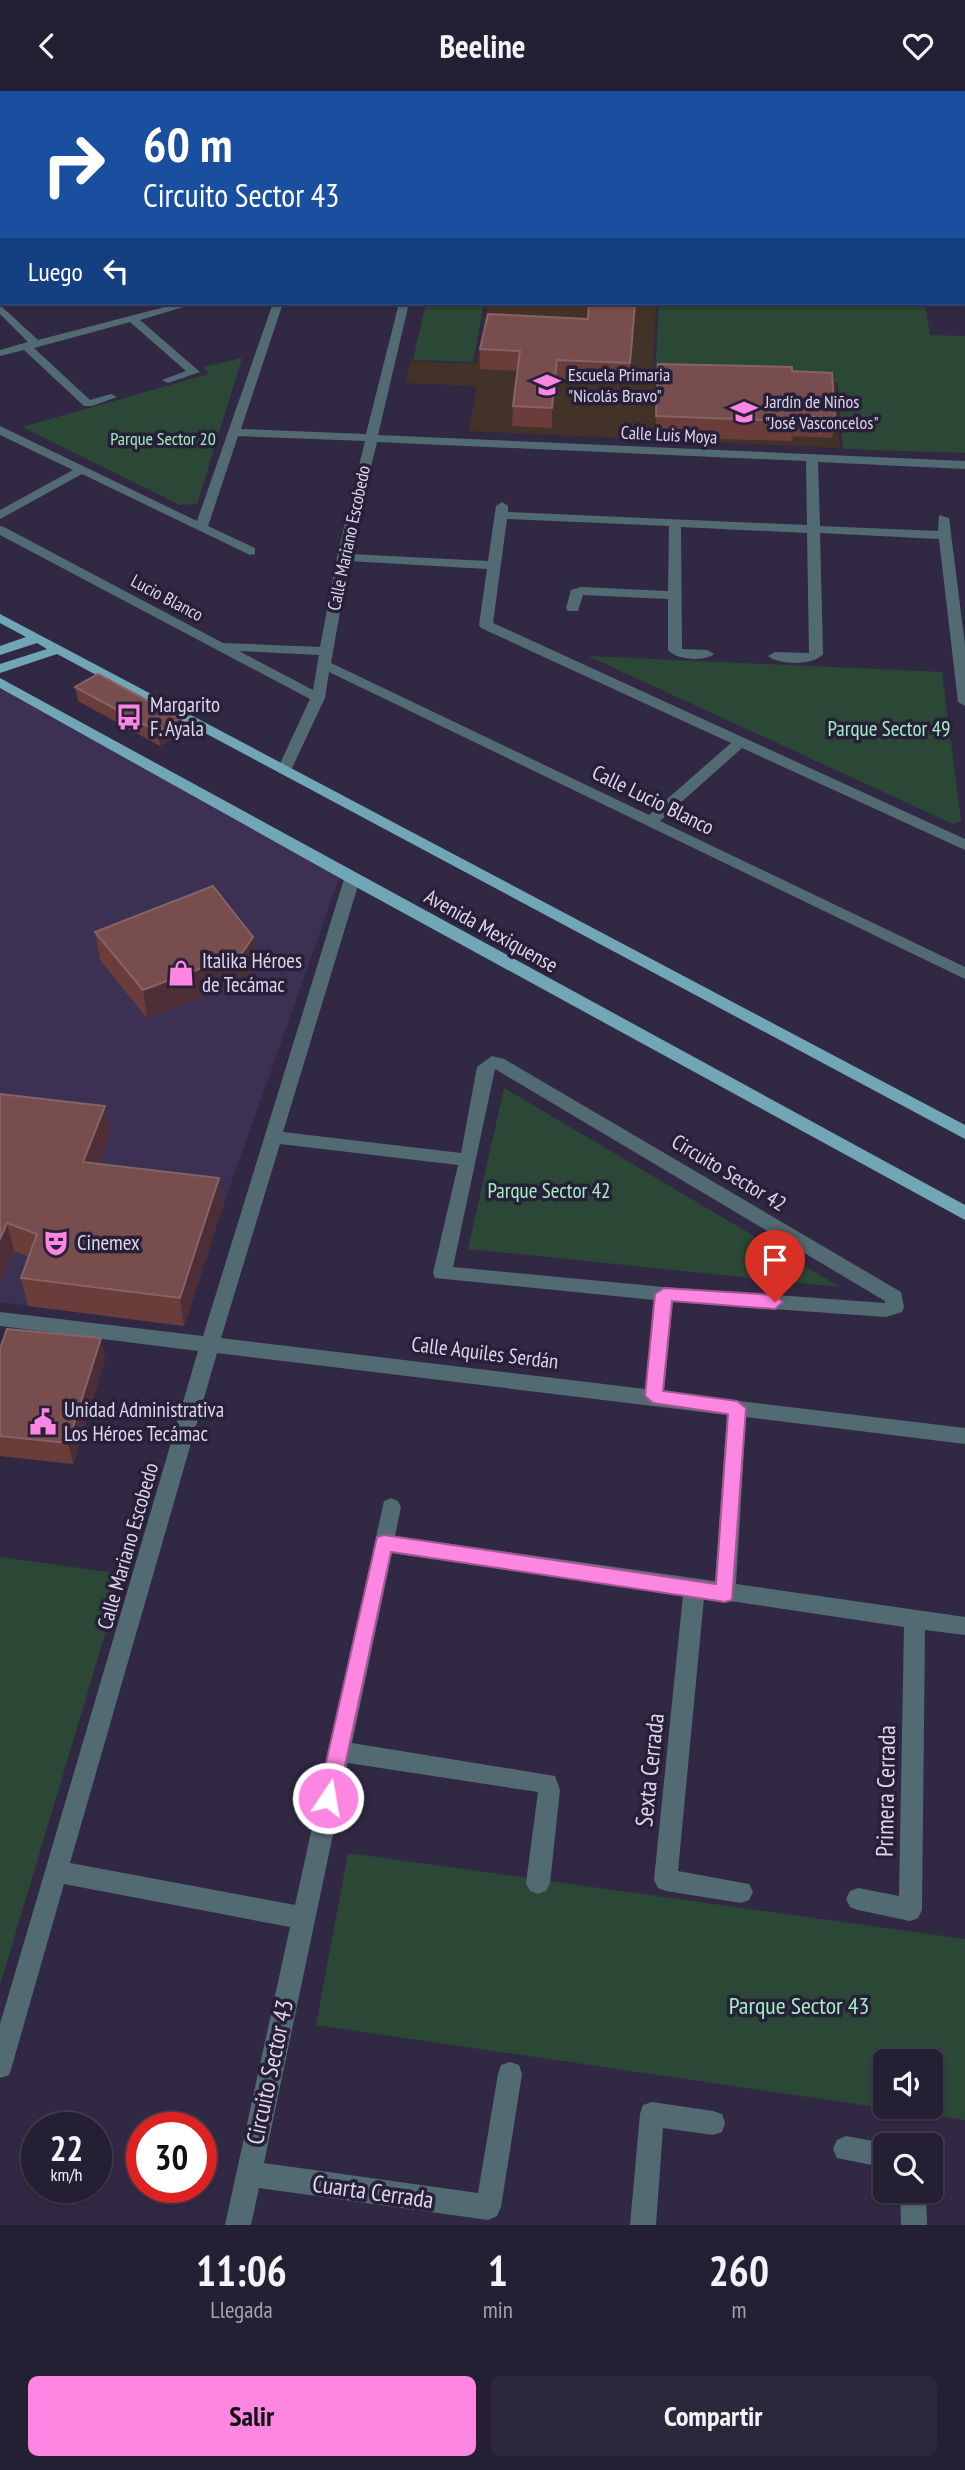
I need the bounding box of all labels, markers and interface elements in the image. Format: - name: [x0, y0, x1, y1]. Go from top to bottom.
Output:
- text: Beeline: [439, 25, 526, 67]
- icon: back: [28, 27, 66, 65]
- icon: heart: [899, 27, 937, 65]
- text: 60 m: [143, 112, 232, 176]
- icon: right: [28, 119, 119, 210]
- text: Circuito Sector 43: [143, 174, 340, 216]
- icon: left: [97, 252, 135, 290]
- text: Luego: [28, 255, 83, 288]
- place label: Escuela Primaria "Nicolás Bravo": [568, 363, 670, 407]
- school or university icon: Escuela Primaria "Nicolás Bravo": [532, 370, 562, 400]
- place label: Jardín de Niños "José Vasconcelos": [764, 390, 879, 434]
- school or university icon: Jardín de Niños "José Vasconcelos": [729, 397, 759, 427]
- street label: Calle Luis Moya: [620, 420, 718, 449]
- park label: Parque Sector 20: [110, 427, 216, 450]
- street label: Calle Mariano Escobedo: [322, 463, 375, 612]
- street label: Lucio Blanco: [127, 569, 208, 626]
- place label: Margarito F. Ayala: [150, 691, 220, 742]
- bus stop icon: Margarito F. Ayala: [114, 702, 144, 732]
- park label: Parque Sector 49: [827, 715, 951, 742]
- street label: Calle Lucio Blanco: [588, 758, 719, 841]
- street label: Avenida Mexiquense: [420, 883, 563, 978]
- place label: Italika Héroes de Tecámac: [202, 947, 302, 998]
- shop icon: Italika Héroes de Tecámac: [166, 958, 196, 988]
- street label: Circuito Sector 42: [667, 1128, 791, 1217]
- park label: Parque Sector 42: [487, 1177, 611, 1204]
- theatre icon: Cinemex: [41, 1228, 71, 1258]
- place label: Cinemex: [77, 1229, 140, 1256]
- pin: [745, 1230, 805, 1302]
- icon: arrive: [756, 1241, 794, 1279]
- street label: Calle Aquiles Serdán: [410, 1330, 560, 1375]
- place label: Unidad Administrativa Los Héroes Tecámac: [64, 1396, 224, 1447]
- public building icon: Unidad Administrativa Los Héroes Tecámac: [28, 1407, 58, 1437]
- street label: Calle Mariano Escobedo: [91, 1459, 164, 1632]
- street label: Sexta Cerrada: [628, 1712, 671, 1828]
- street label: Primera Cerrada: [869, 1725, 902, 1857]
- position arrow: [291, 1761, 365, 1835]
- park label: Parque Sector 43: [729, 1990, 869, 2021]
- street label: Circuito Sector 43: [239, 1997, 300, 2147]
- map controls: [873, 2049, 943, 2203]
- button: sound: [873, 2049, 943, 2119]
- speed limit sign: 30: [126, 2112, 217, 2203]
- text: 22: [50, 2125, 83, 2171]
- button: search: [873, 2133, 943, 2203]
- text: km/h: [51, 2163, 82, 2186]
- street label: Cuarta Cerrada: [310, 2168, 436, 2215]
- text: 11:06: [196, 2243, 287, 2298]
- text: 1: [488, 2243, 508, 2298]
- text: 260: [709, 2243, 769, 2298]
- text: Llegada: [210, 2295, 273, 2324]
- text: min: [483, 2295, 513, 2324]
- text: m: [731, 2295, 746, 2324]
- button: Salir: [28, 2376, 476, 2456]
- button: Compartir: [490, 2376, 937, 2456]

